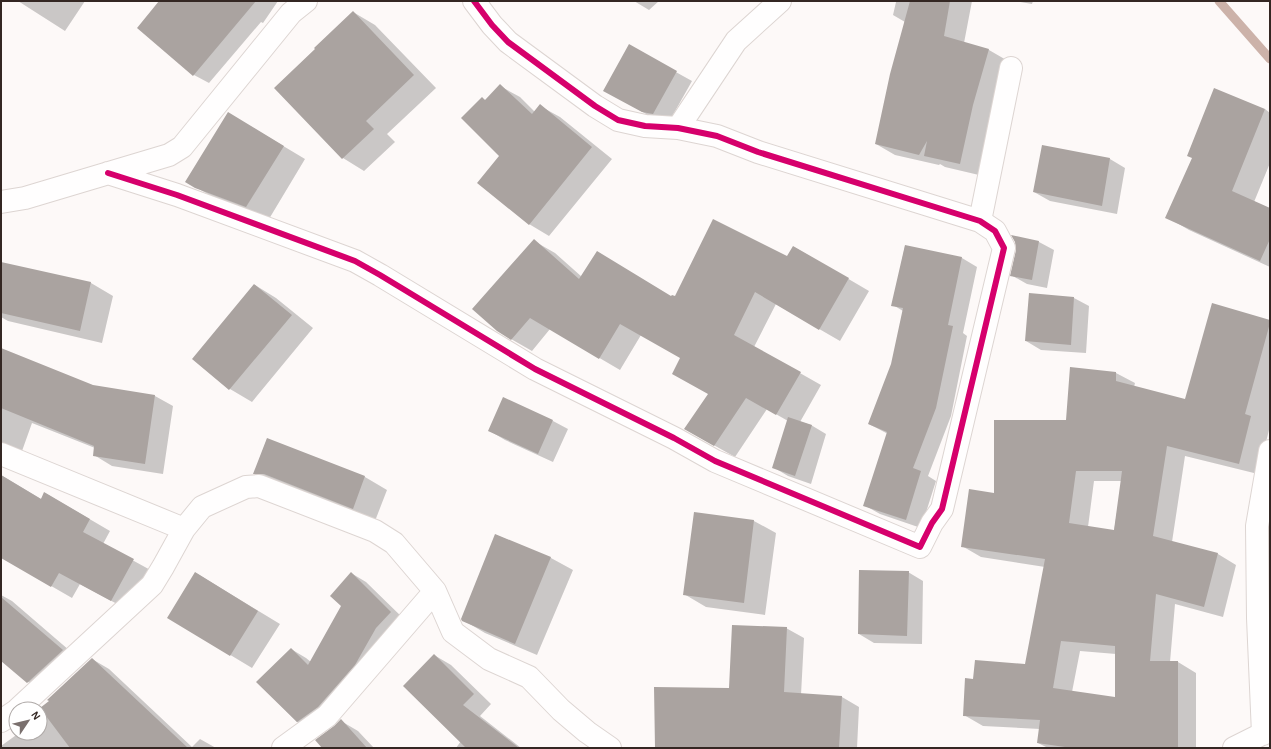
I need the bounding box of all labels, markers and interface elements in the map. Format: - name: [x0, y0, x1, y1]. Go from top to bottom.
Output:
- north arrow: [8, 701, 48, 741]
- text: N: [29, 709, 42, 722]

